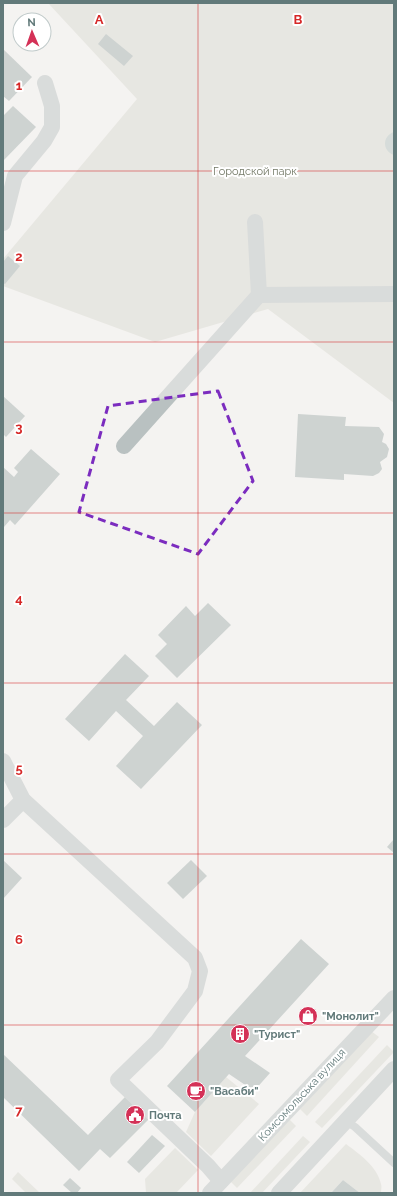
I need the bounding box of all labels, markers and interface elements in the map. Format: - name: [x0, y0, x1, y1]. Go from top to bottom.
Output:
- north arrow: [12, 12, 52, 52]
- text: A: [95, 12, 104, 27]
- text: B: [294, 12, 303, 27]
- text: N: [27, 16, 36, 29]
- text: 1: [16, 78, 23, 93]
- park label: Городской парк: [213, 165, 297, 178]
- text: 2: [15, 249, 23, 264]
- text: 3: [15, 420, 23, 435]
- text: 4: [15, 591, 23, 606]
- text: 5: [15, 761, 23, 776]
- text: 6: [15, 932, 23, 947]
- shop icon: "Монолит": [297, 1005, 319, 1027]
- place label: "Монолит": [322, 1010, 379, 1023]
- building icon: "Турист": [229, 1023, 251, 1045]
- place label: "Турист": [254, 1028, 300, 1041]
- street label: Комсомольська вулиця: [256, 1046, 348, 1144]
- cafe icon: "Васаби": [185, 1080, 207, 1102]
- place label: "Васаби": [210, 1085, 259, 1098]
- text: 7: [15, 1103, 23, 1118]
- public building icon: Почта: [124, 1104, 146, 1126]
- place label: Почта: [149, 1109, 181, 1122]

